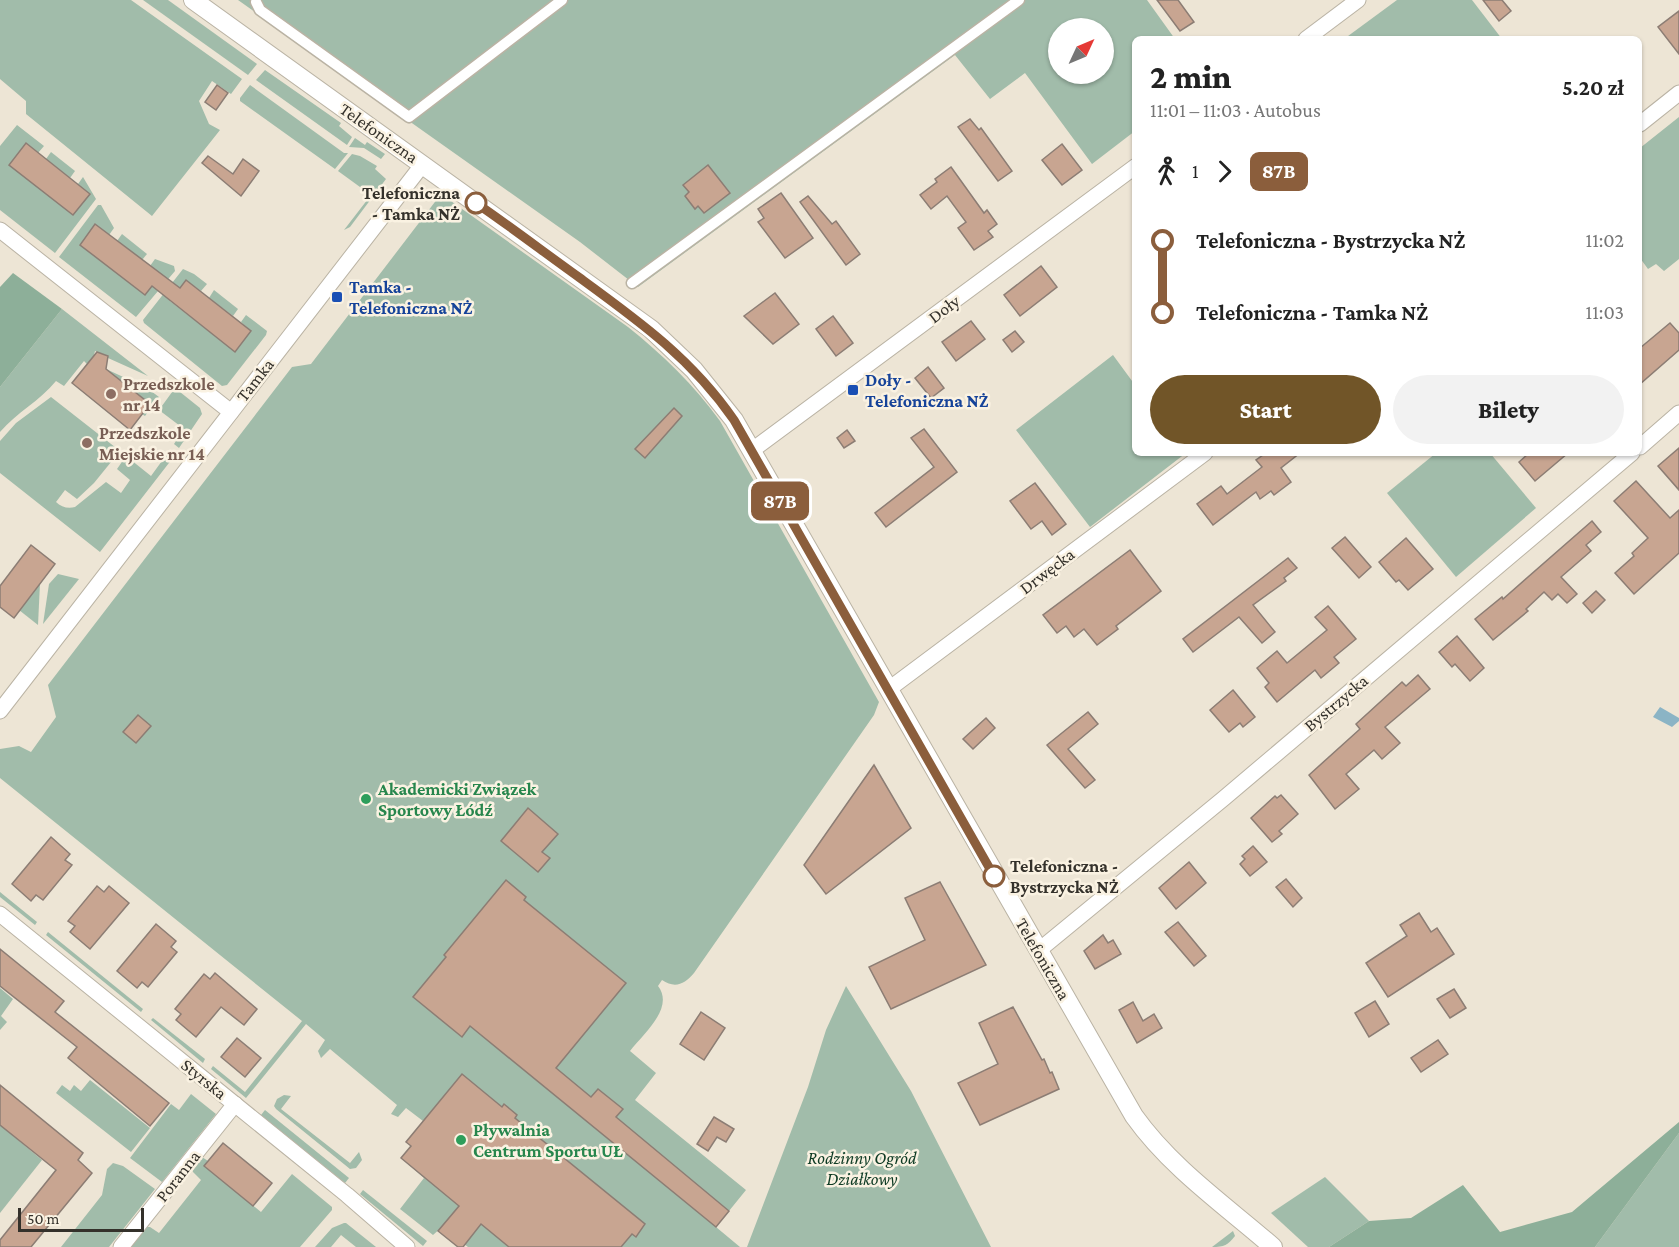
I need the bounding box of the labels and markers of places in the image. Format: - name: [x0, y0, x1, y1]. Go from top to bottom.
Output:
- place label: Telefoniczna - Tamka NŻ: [362, 183, 460, 224]
- marker: Telefoniczna - Tamka NŻ: [465, 192, 487, 214]
- place label: Tamka - Telefoniczna NŻ: [349, 277, 473, 318]
- marker: Tamka - Telefoniczna NŻ: [330, 290, 344, 304]
- place label: Doły - Telefoniczna NŻ: [865, 370, 989, 411]
- place label: Przedszkole nr 14: [123, 374, 215, 415]
- marker: Doły - Telefoniczna NŻ: [846, 383, 860, 397]
- marker: Przedszkole nr 14: [104, 387, 118, 401]
- place label: Przedszkole Miejskie nr 14: [99, 423, 205, 465]
- marker: Przedszkole Miejskie nr 14: [80, 436, 94, 450]
- place label: Akademicki Związek Sportowy Łódź: [377, 779, 537, 820]
- marker: Akademicki Związek Sportowy Łódź: [359, 792, 373, 806]
- place label: Telefoniczna - Bystrzycka NŻ: [1010, 856, 1119, 897]
- marker: Telefoniczna - Bystrzycka NŻ: [983, 865, 1005, 887]
- place label: Pływalnia Centrum Sportu UŁ: [473, 1120, 623, 1161]
- marker: Pływalnia Centrum Sportu UŁ: [454, 1133, 468, 1147]

